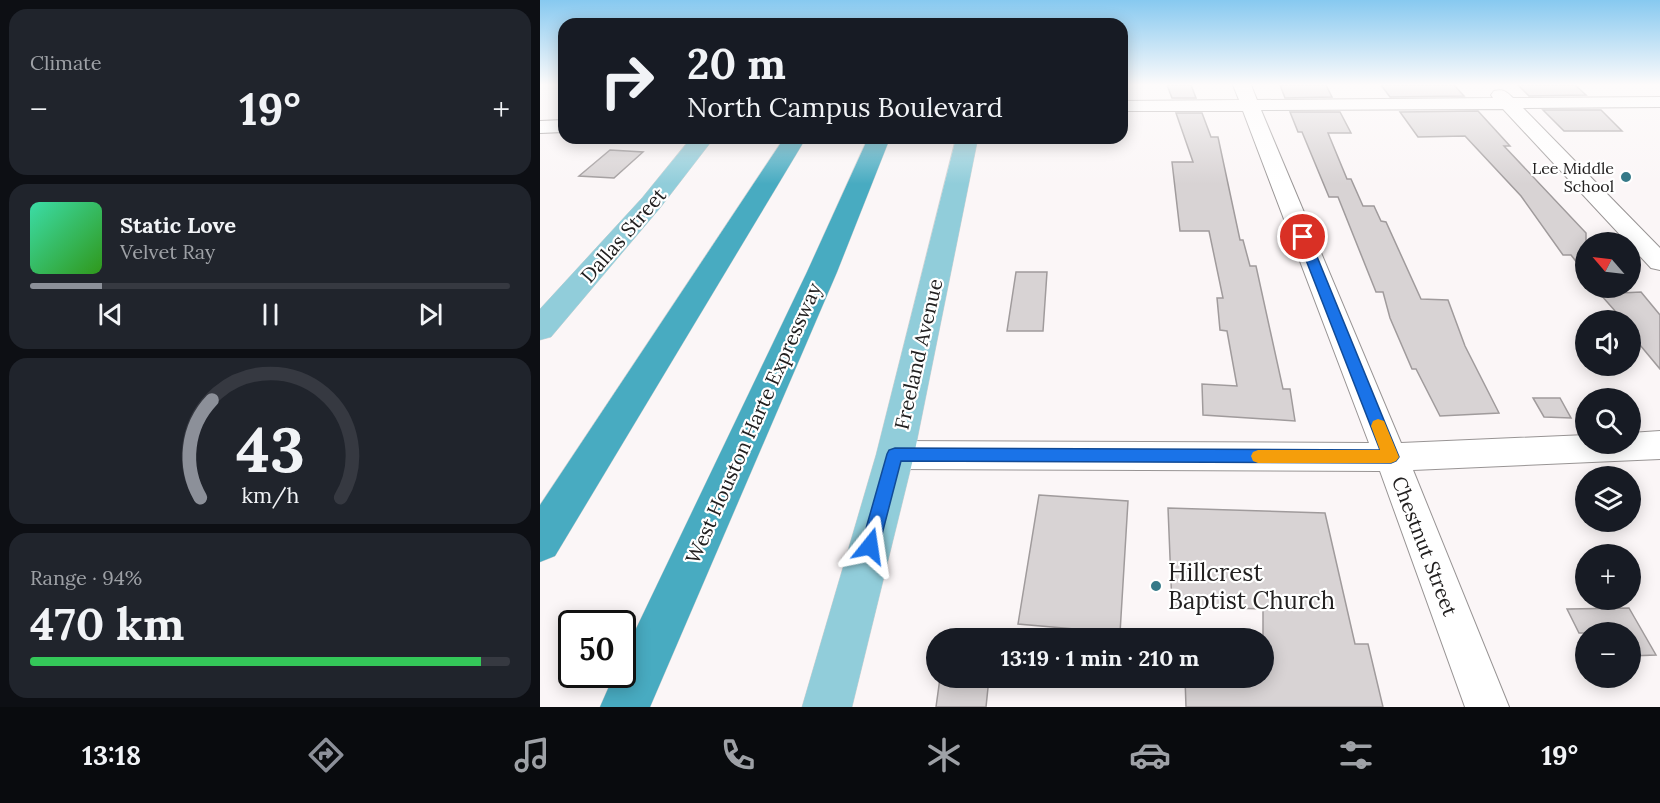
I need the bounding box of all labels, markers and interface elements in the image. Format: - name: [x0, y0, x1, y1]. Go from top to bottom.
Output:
- text: 20 m: [687, 37, 786, 91]
- icon: right: [588, 42, 666, 120]
- text: Climate: [30, 50, 102, 75]
- text: 19°: [239, 80, 301, 137]
- text: −: [30, 88, 48, 130]
- text: +: [492, 88, 510, 130]
- text: North Campus Boulevard: [687, 90, 1003, 124]
- place label: Lee Middle School: [1532, 158, 1614, 196]
- marker: Lee Middle School: [1619, 170, 1633, 184]
- street label: Dallas Street: [575, 182, 671, 288]
- text: Static Love: [120, 211, 236, 239]
- pin: [1277, 211, 1328, 262]
- icon: arrive: [1286, 220, 1319, 253]
- north arrow: [1575, 232, 1641, 298]
- map controls: [1575, 232, 1641, 688]
- text: Velvet Ray: [120, 239, 215, 264]
- street label: Freeland Avenue: [889, 276, 948, 432]
- street label: West Houston Harte Expressway: [680, 278, 827, 567]
- icon: previous: [94, 298, 127, 331]
- icon: pause: [254, 298, 287, 331]
- icon: next: [414, 298, 447, 331]
- button: sound: [1575, 310, 1641, 376]
- button: search: [1575, 388, 1641, 454]
- text: 43: [235, 409, 305, 489]
- button: layers: [1575, 466, 1641, 532]
- street label: Chestnut Street: [1387, 473, 1463, 620]
- text: km/h: [241, 481, 299, 509]
- position arrow: [838, 514, 902, 578]
- button: +: [1575, 544, 1641, 610]
- place label: Hillcrest Baptist Church: [1168, 557, 1335, 616]
- text: Range · 94%: [30, 565, 142, 590]
- marker: Hillcrest Baptist Church: [1149, 579, 1163, 593]
- text: 470 km: [30, 595, 184, 652]
- speed limit sign: 50: [558, 610, 636, 688]
- button: −: [1575, 622, 1641, 688]
- text: 13:19 · 1 min · 210 m: [1001, 644, 1199, 672]
- icon: directions: [305, 734, 347, 776]
- icon: music: [511, 734, 553, 776]
- icon: phone: [717, 734, 759, 776]
- icon: climate: [923, 734, 965, 776]
- icon: car: [1129, 734, 1171, 776]
- icon: filters: [1335, 734, 1377, 776]
- text: 13:18: [82, 738, 141, 772]
- text: 19°: [1541, 738, 1578, 772]

